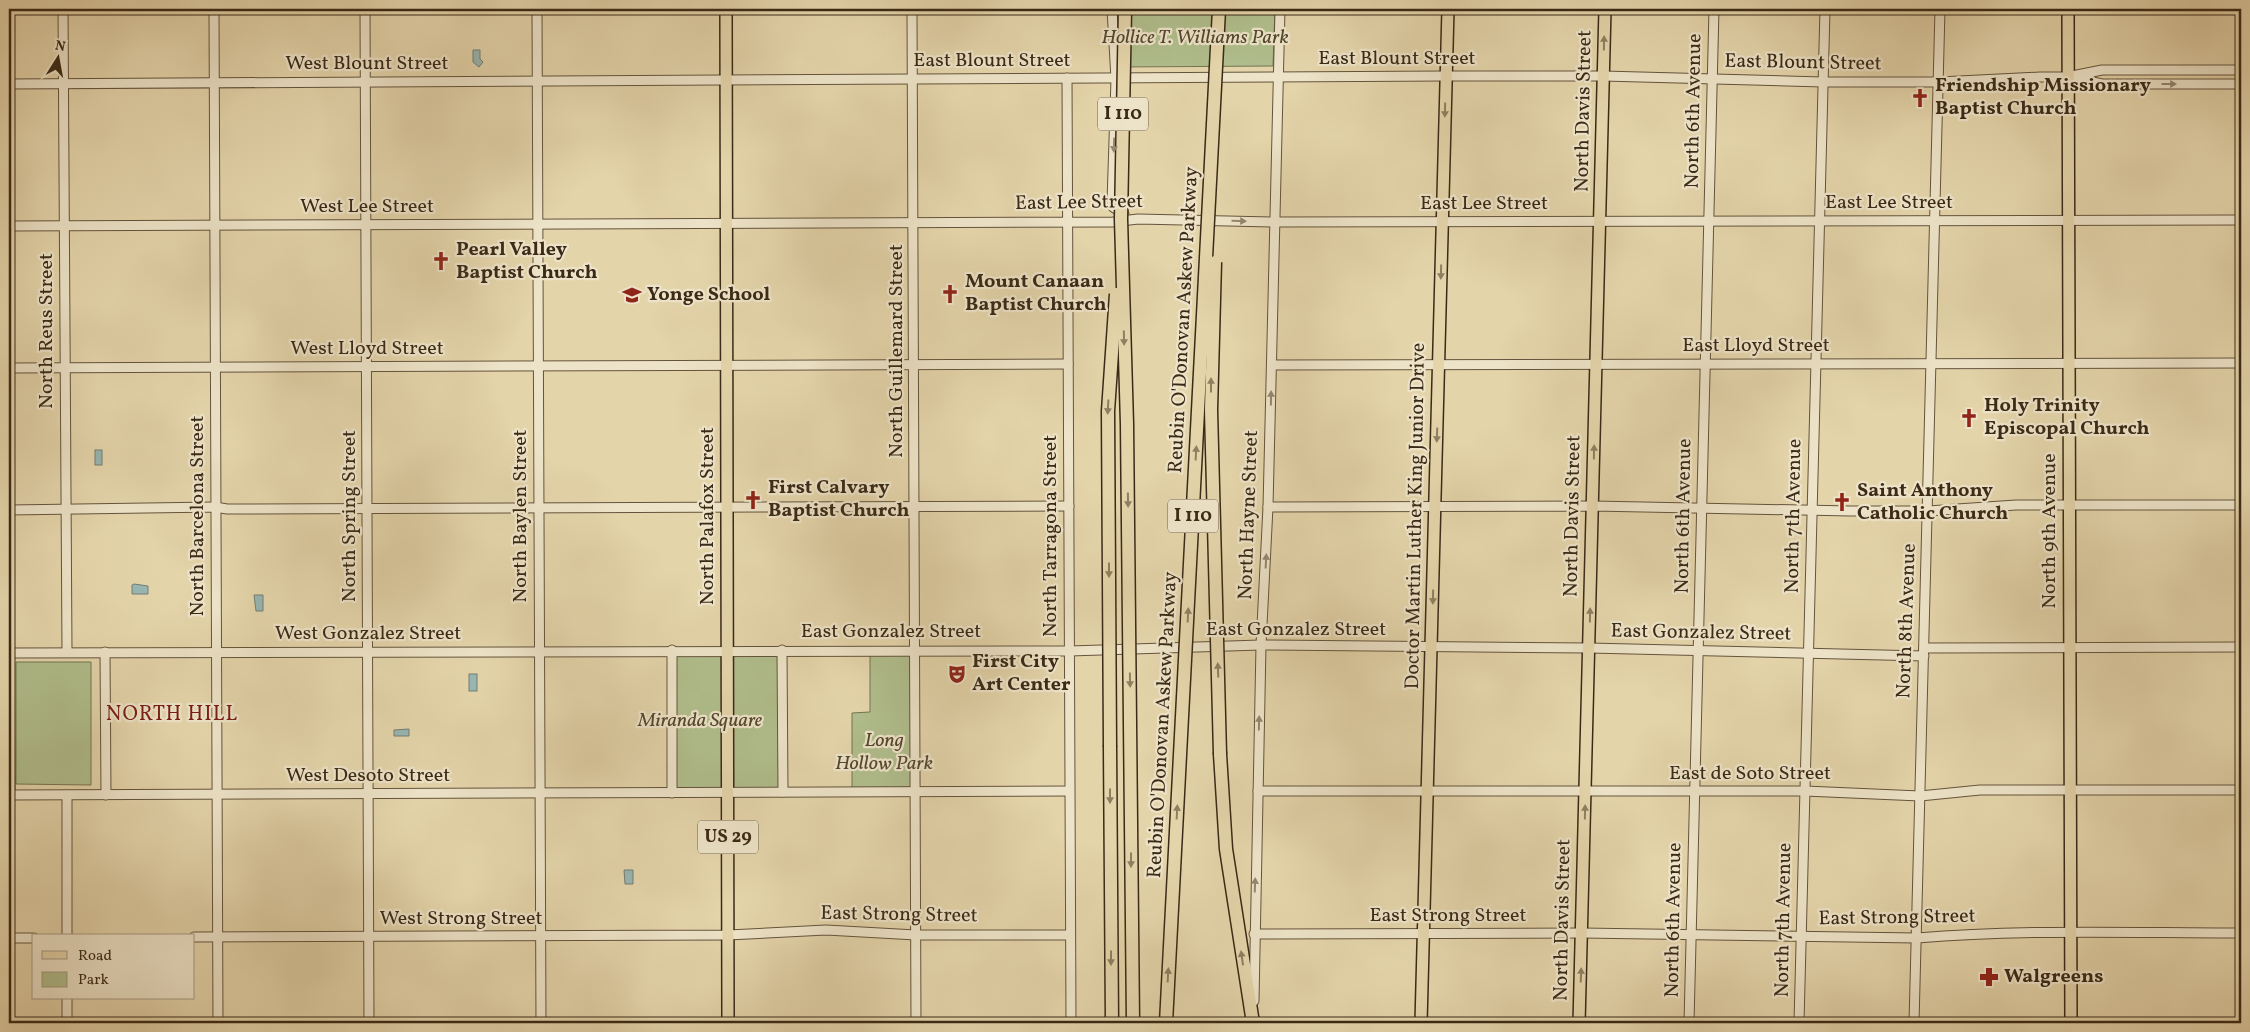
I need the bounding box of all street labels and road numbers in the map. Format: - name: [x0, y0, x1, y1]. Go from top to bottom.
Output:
- street label: North Davis Street: [1569, 30, 1599, 192]
- street label: North 6th Avenue: [1679, 33, 1709, 189]
- street label: East Blount Street: [1318, 45, 1476, 73]
- street label: East Blount Street: [913, 47, 1071, 75]
- street label: East Blount Street: [1724, 48, 1882, 78]
- street label: West Blount Street: [285, 50, 449, 78]
- road number: I 110: [1098, 98, 1148, 130]
- street label: Reubin O'Donovan Askew Parkway: [1162, 166, 1206, 474]
- street label: East Lee Street: [1015, 188, 1143, 218]
- street label: East Lee Street: [1825, 189, 1953, 217]
- street label: East Lee Street: [1420, 190, 1548, 218]
- street label: West Lee Street: [300, 193, 434, 221]
- street label: North Guillemard Street: [883, 244, 911, 458]
- street label: North Reus Street: [33, 253, 61, 409]
- street label: East Lloyd Street: [1682, 332, 1830, 360]
- street label: West Lloyd Street: [290, 335, 444, 363]
- street label: Doctor Martin Luther King Junior Drive: [1399, 342, 1433, 690]
- street label: North Barcelona Street: [184, 416, 212, 616]
- street label: North Palafox Street: [694, 427, 722, 605]
- street label: North Baylen Street: [507, 429, 535, 603]
- street label: North Spring Street: [336, 430, 364, 602]
- street label: North Hayne Street: [1232, 430, 1266, 600]
- street label: North Tarragona Street: [1037, 435, 1065, 637]
- street label: North Davis Street: [1558, 435, 1588, 597]
- street label: North 6th Avenue: [1669, 438, 1699, 594]
- street label: North 7th Avenue: [1779, 438, 1809, 594]
- street label: North 9th Avenue: [2036, 453, 2064, 609]
- road number: I 110: [1168, 500, 1218, 532]
- street label: North 8th Avenue: [1890, 543, 1924, 699]
- street label: Reubin O'Donovan Askew Parkway: [1141, 571, 1185, 879]
- street label: East Gonzalez Street: [1206, 616, 1386, 644]
- street label: East Gonzalez Street: [1610, 617, 1792, 649]
- street label: East Gonzalez Street: [801, 618, 981, 646]
- street label: West Gonzalez Street: [275, 620, 461, 648]
- street label: East de Soto Street: [1669, 760, 1831, 788]
- street label: West Desoto Street: [286, 762, 450, 790]
- road number: US 29: [698, 820, 758, 854]
- street label: North Davis Street: [1548, 839, 1578, 1001]
- street label: North 6th Avenue: [1659, 842, 1689, 998]
- street label: North 7th Avenue: [1769, 842, 1799, 998]
- street label: East Strong Street: [820, 900, 978, 930]
- street label: East Strong Street: [1369, 902, 1527, 930]
- street label: East Strong Street: [1818, 903, 1976, 933]
- street label: West Strong Street: [379, 905, 543, 933]

